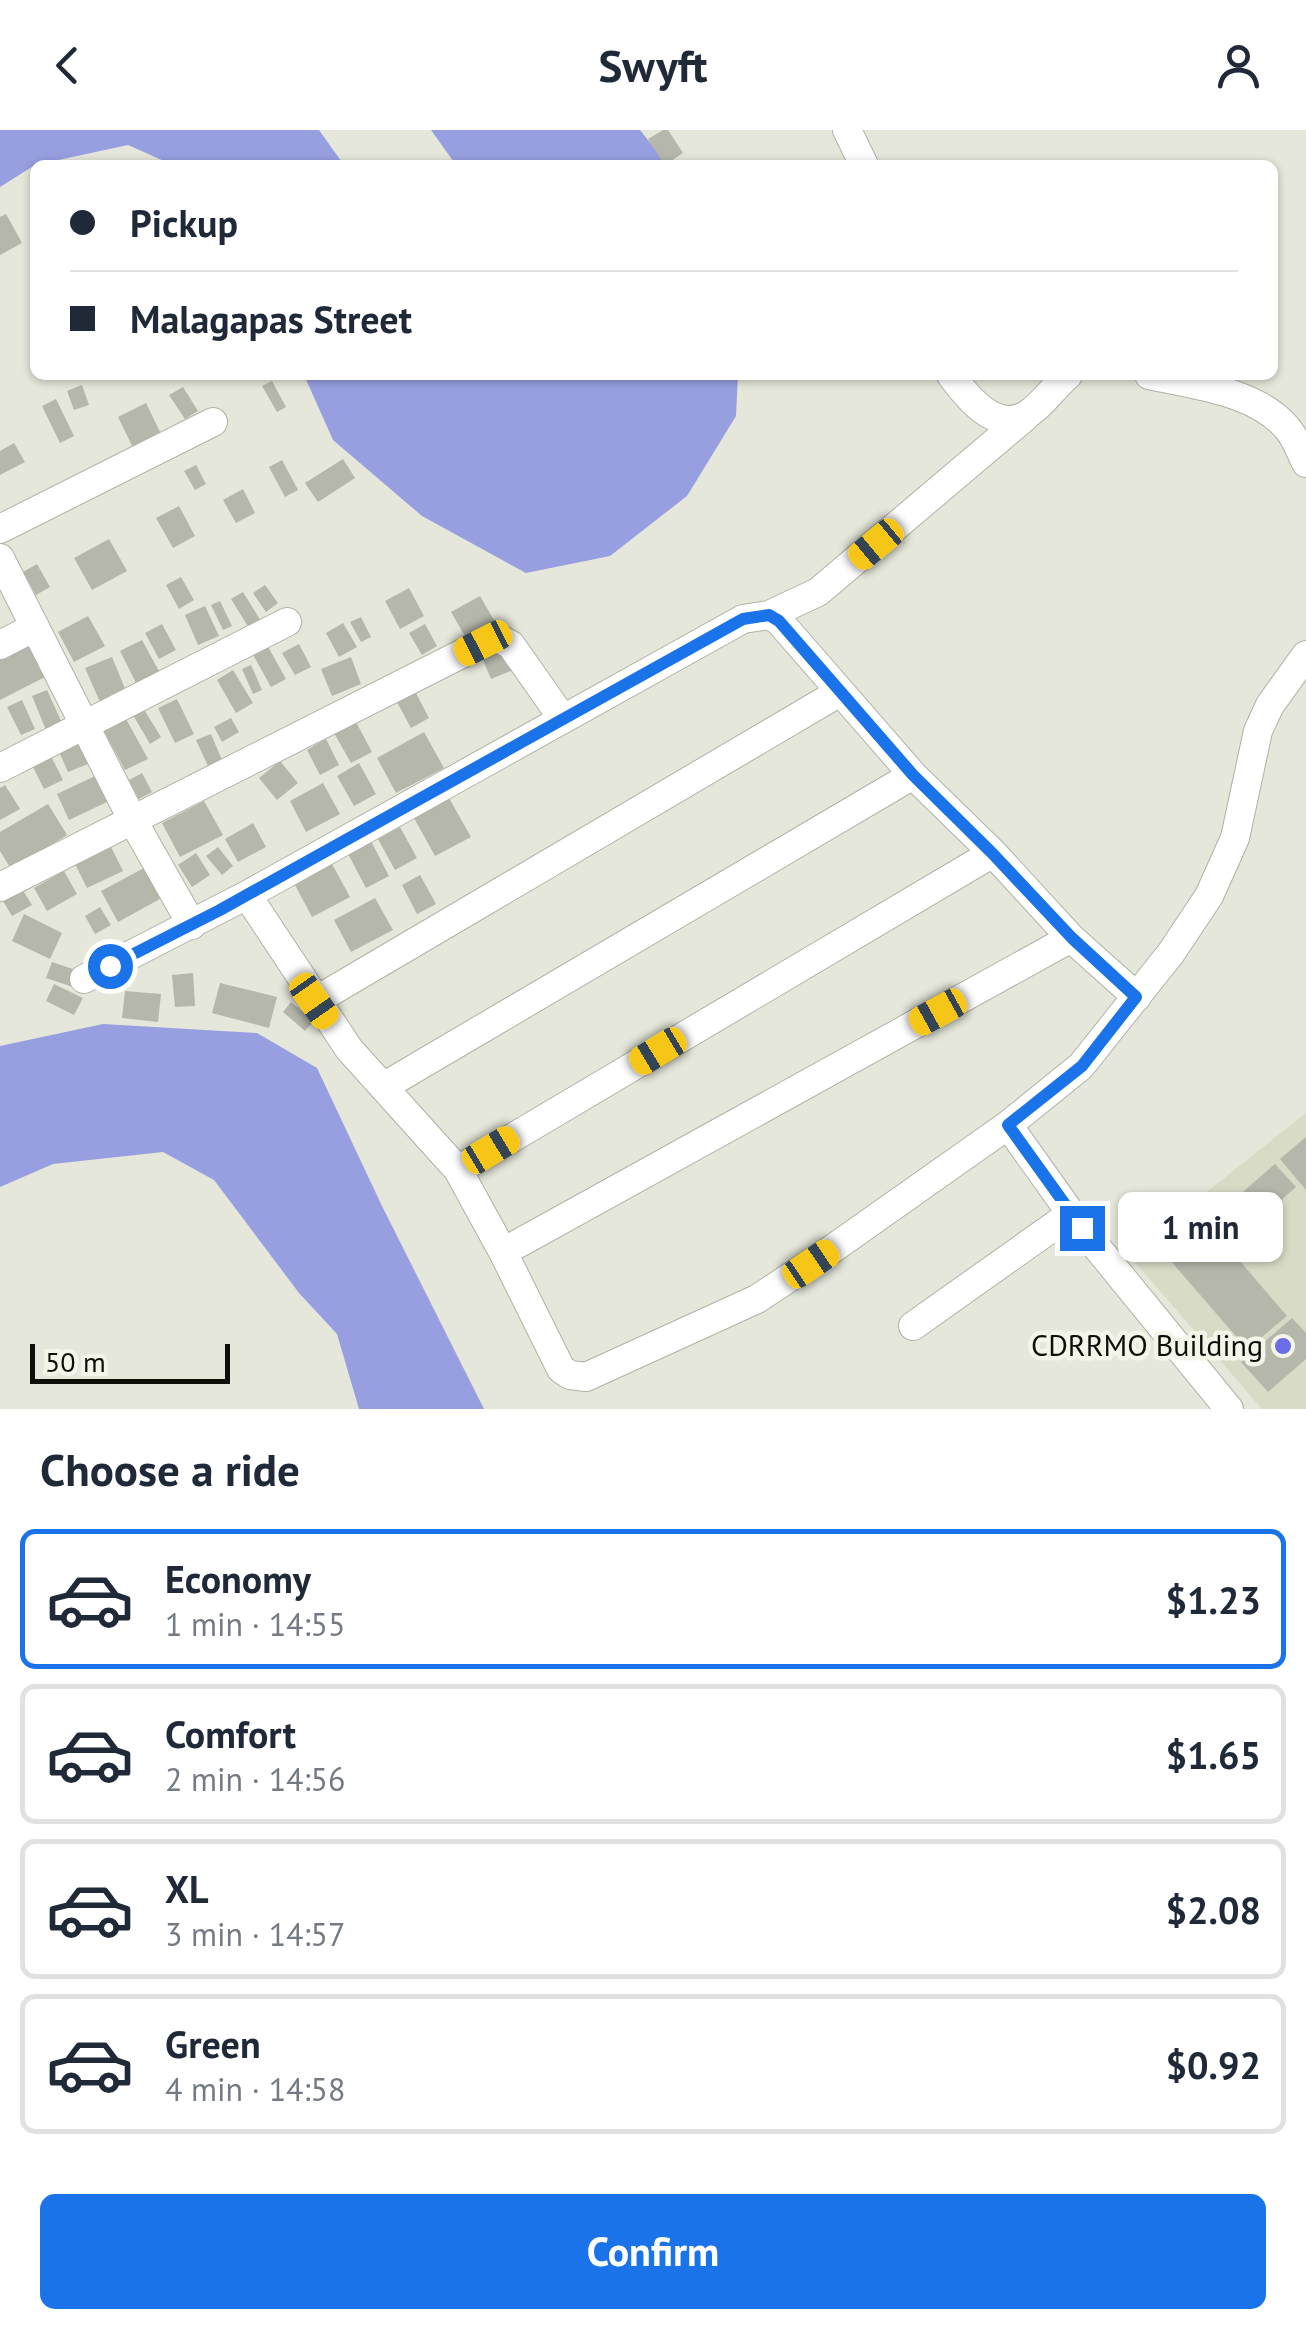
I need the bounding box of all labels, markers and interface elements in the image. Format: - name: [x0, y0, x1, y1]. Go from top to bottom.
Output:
- text: Swyft: [598, 36, 708, 94]
- icon: back: [40, 38, 95, 93]
- icon: person: [1211, 38, 1266, 93]
- text: Pickup: [130, 198, 238, 247]
- text: Malagapas Street: [130, 294, 412, 343]
- car: [843, 513, 909, 575]
- car: [449, 616, 517, 670]
- route start: [88, 944, 133, 989]
- car: [285, 968, 343, 1034]
- car: [904, 984, 972, 1040]
- car: [625, 1023, 691, 1079]
- car: [458, 1122, 524, 1178]
- callout: 1 min: [1117, 1193, 1282, 1263]
- route end: [1060, 1206, 1105, 1251]
- text: 1 min: [1161, 1206, 1240, 1248]
- car: [778, 1235, 844, 1293]
- place label: CDRRMO Building: [1031, 1325, 1263, 1364]
- marker: CDRRMO Building: [1272, 1335, 1294, 1357]
- scale bar: [30, 1339, 230, 1384]
- text: 50 m: [45, 1343, 106, 1380]
- text: Choose a ride: [40, 1440, 300, 1498]
- icon: car: [45, 1554, 135, 1644]
- text: Economy: [165, 1554, 311, 1603]
- text: $1.23: [1165, 1575, 1261, 1624]
- text: 1 min · 14:55: [165, 1603, 345, 1645]
- icon: car: [45, 1709, 135, 1799]
- text: Comfort: [165, 1709, 296, 1758]
- text: $1.65: [1165, 1730, 1261, 1779]
- text: 2 min · 14:56: [165, 1758, 345, 1800]
- icon: car: [45, 1864, 135, 1954]
- text: XL: [165, 1864, 209, 1913]
- text: $2.08: [1165, 1885, 1261, 1934]
- text: 3 min · 14:57: [165, 1913, 345, 1955]
- icon: car: [45, 2019, 135, 2109]
- text: Green: [165, 2019, 261, 2068]
- text: $0.92: [1165, 2040, 1261, 2089]
- text: 4 min · 14:58: [165, 2068, 345, 2110]
- button: Confirm: [40, 2194, 1266, 2309]

